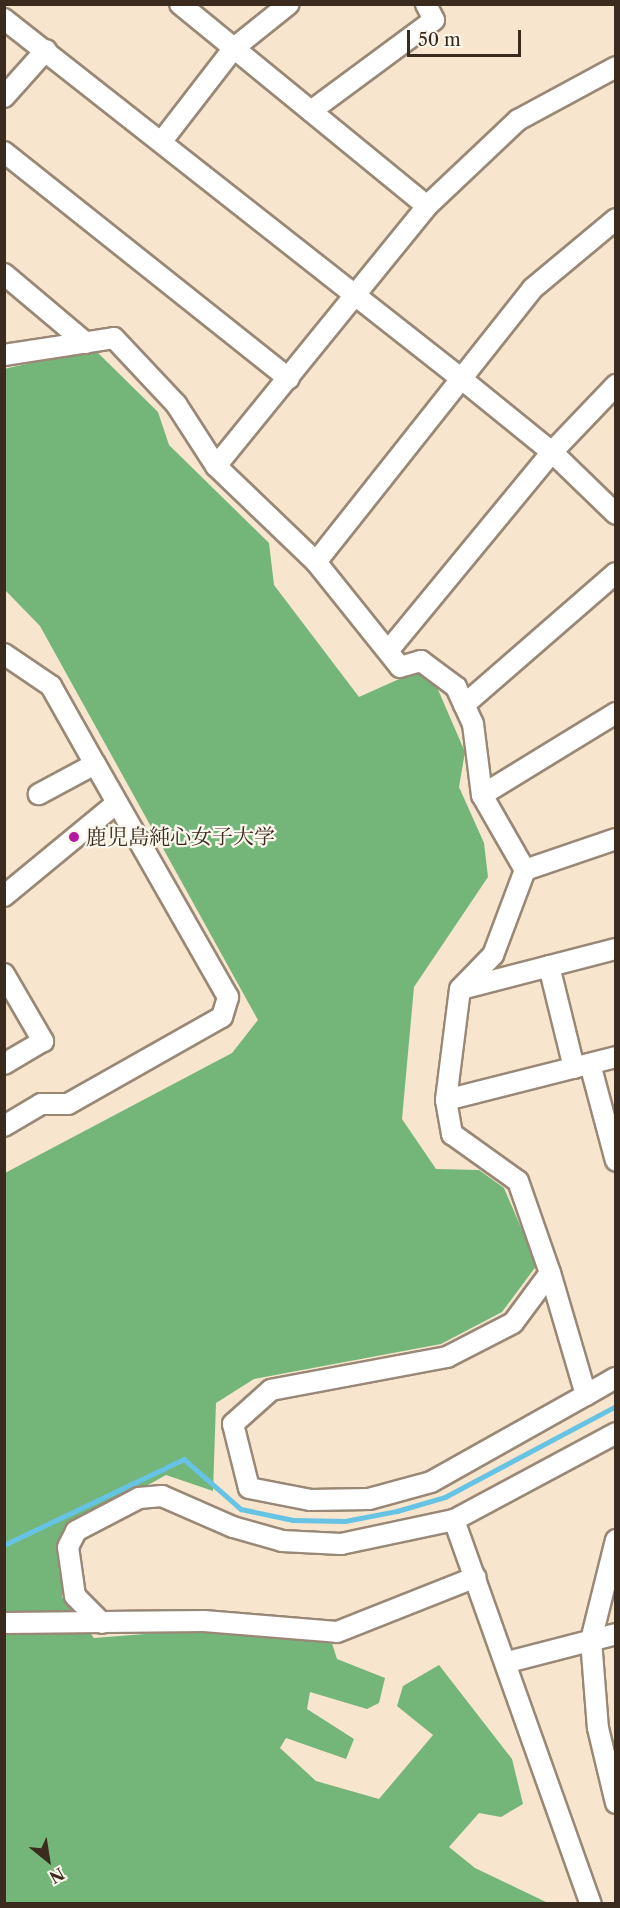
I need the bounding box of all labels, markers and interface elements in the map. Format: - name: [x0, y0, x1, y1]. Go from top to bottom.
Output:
- scale bar: [410, 18, 524, 56]
- text: 50 m: [418, 29, 461, 51]
- place label: 鹿児島純心女子大学: [86, 824, 275, 850]
- marker: 鹿児島純心女子大学: [67, 830, 81, 844]
- north arrow: [18, 1830, 78, 1890]
- text: N: [46, 1863, 68, 1888]

